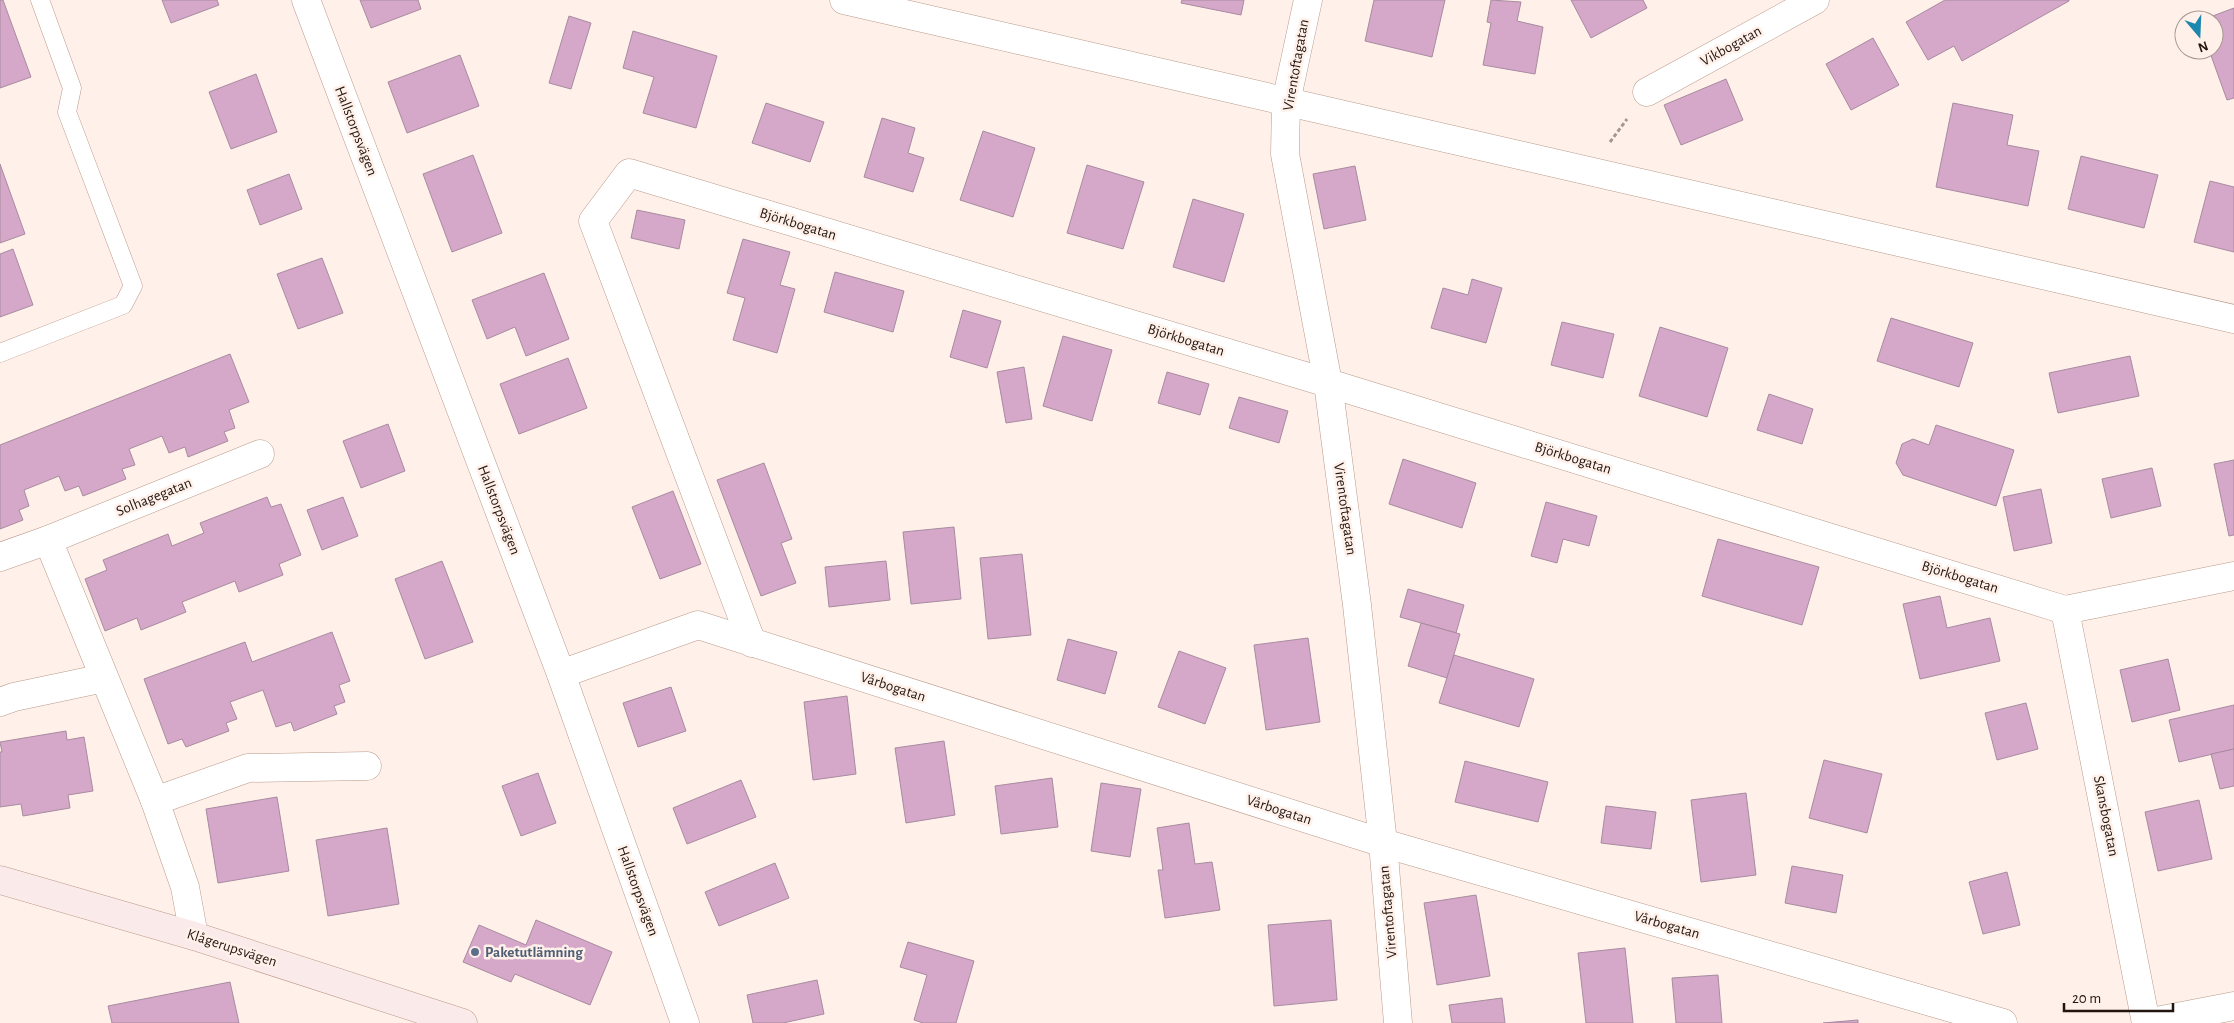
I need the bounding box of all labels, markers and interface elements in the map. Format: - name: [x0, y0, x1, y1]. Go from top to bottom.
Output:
- north arrow: [2174, 10, 2224, 60]
- street label: Virentoftagatan: [1281, 18, 1311, 112]
- street label: Vikbogatan: [1698, 23, 1764, 69]
- text: N: [2196, 38, 2210, 55]
- street label: Hallstorpsvägen: [332, 84, 380, 178]
- street label: Björkbogatan: [758, 205, 838, 243]
- street label: Björkbogatan: [1146, 321, 1226, 359]
- street label: Björkbogatan: [1533, 439, 1613, 477]
- street label: Virentoftagatan: [1331, 462, 1359, 556]
- street label: Hallstorpsvägen: [475, 463, 523, 557]
- street label: Solhagegatan: [114, 475, 194, 519]
- street label: Björkbogatan: [1920, 558, 2000, 596]
- street label: Vårbogatan: [858, 669, 928, 705]
- street label: Skansbogatan: [2091, 774, 2121, 858]
- street label: Vårbogatan: [1244, 792, 1314, 828]
- street label: Hallstorpsvägen: [615, 844, 661, 938]
- street label: Virentoftagatan: [1376, 865, 1400, 959]
- street label: Vårbogatan: [1632, 908, 1702, 942]
- street label: Klågerupsvägen: [185, 926, 279, 970]
- place label: Paketutlämning: [485, 945, 583, 960]
- marker: Paketutlämning: [469, 946, 481, 958]
- scale bar: [2064, 980, 2173, 1012]
- text: 20 m: [2072, 991, 2101, 1006]

